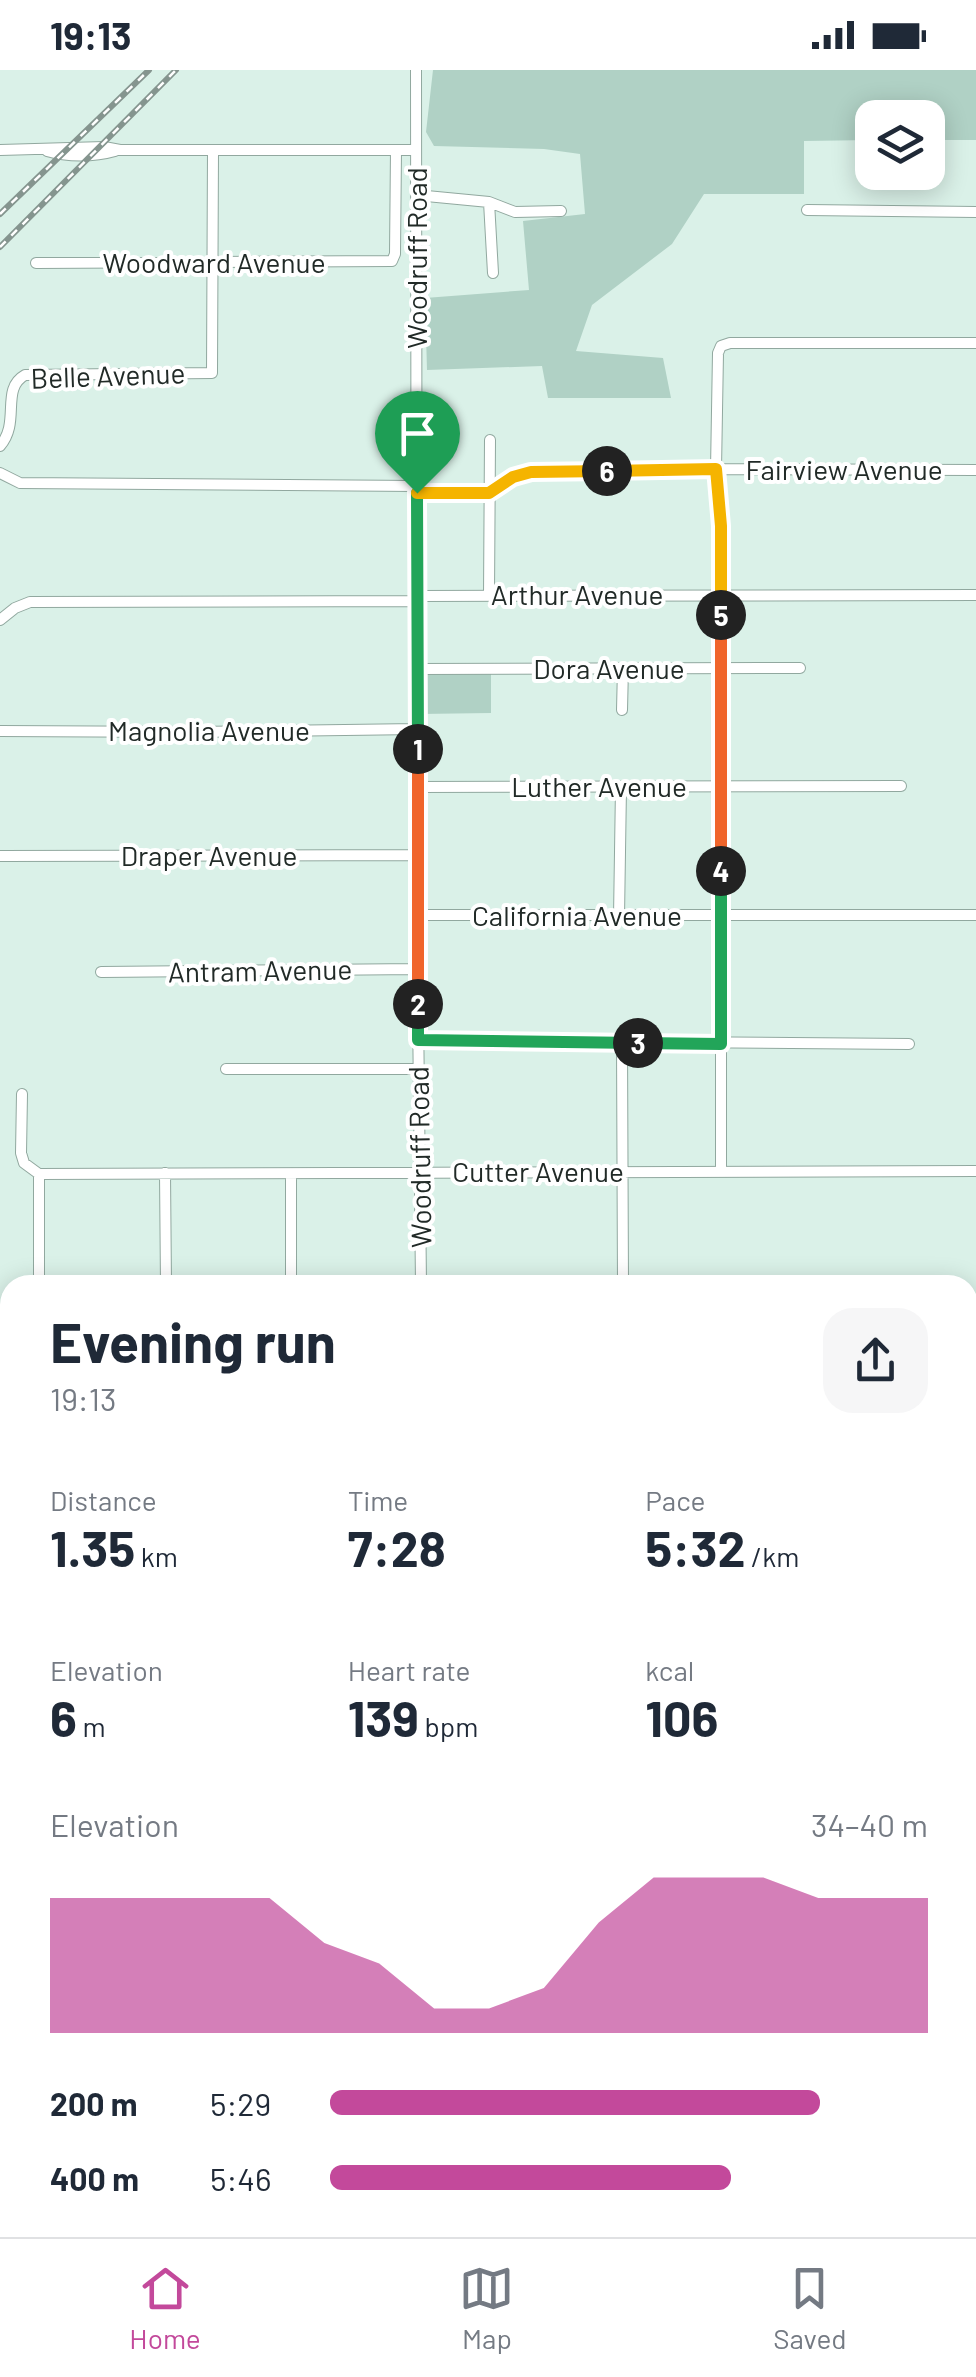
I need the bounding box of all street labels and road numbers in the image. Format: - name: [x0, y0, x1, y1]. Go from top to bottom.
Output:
- street label: Woodruff Road: [399, 167, 433, 349]
- street label: Woodward Avenue: [102, 245, 326, 279]
- street label: Belle Avenue: [30, 355, 186, 395]
- street label: Fairview Avenue: [745, 452, 943, 486]
- street label: Arthur Avenue: [491, 577, 663, 611]
- street label: Dora Avenue: [533, 651, 685, 685]
- street label: Magnolia Avenue: [108, 713, 310, 747]
- street label: Luther Avenue: [511, 769, 687, 803]
- street label: Draper Avenue: [121, 838, 297, 872]
- street label: California Avenue: [472, 898, 682, 932]
- street label: Antram Avenue: [167, 951, 352, 989]
- street label: Woodruff Road: [400, 1066, 438, 1248]
- street label: Cutter Avenue: [452, 1154, 624, 1188]

